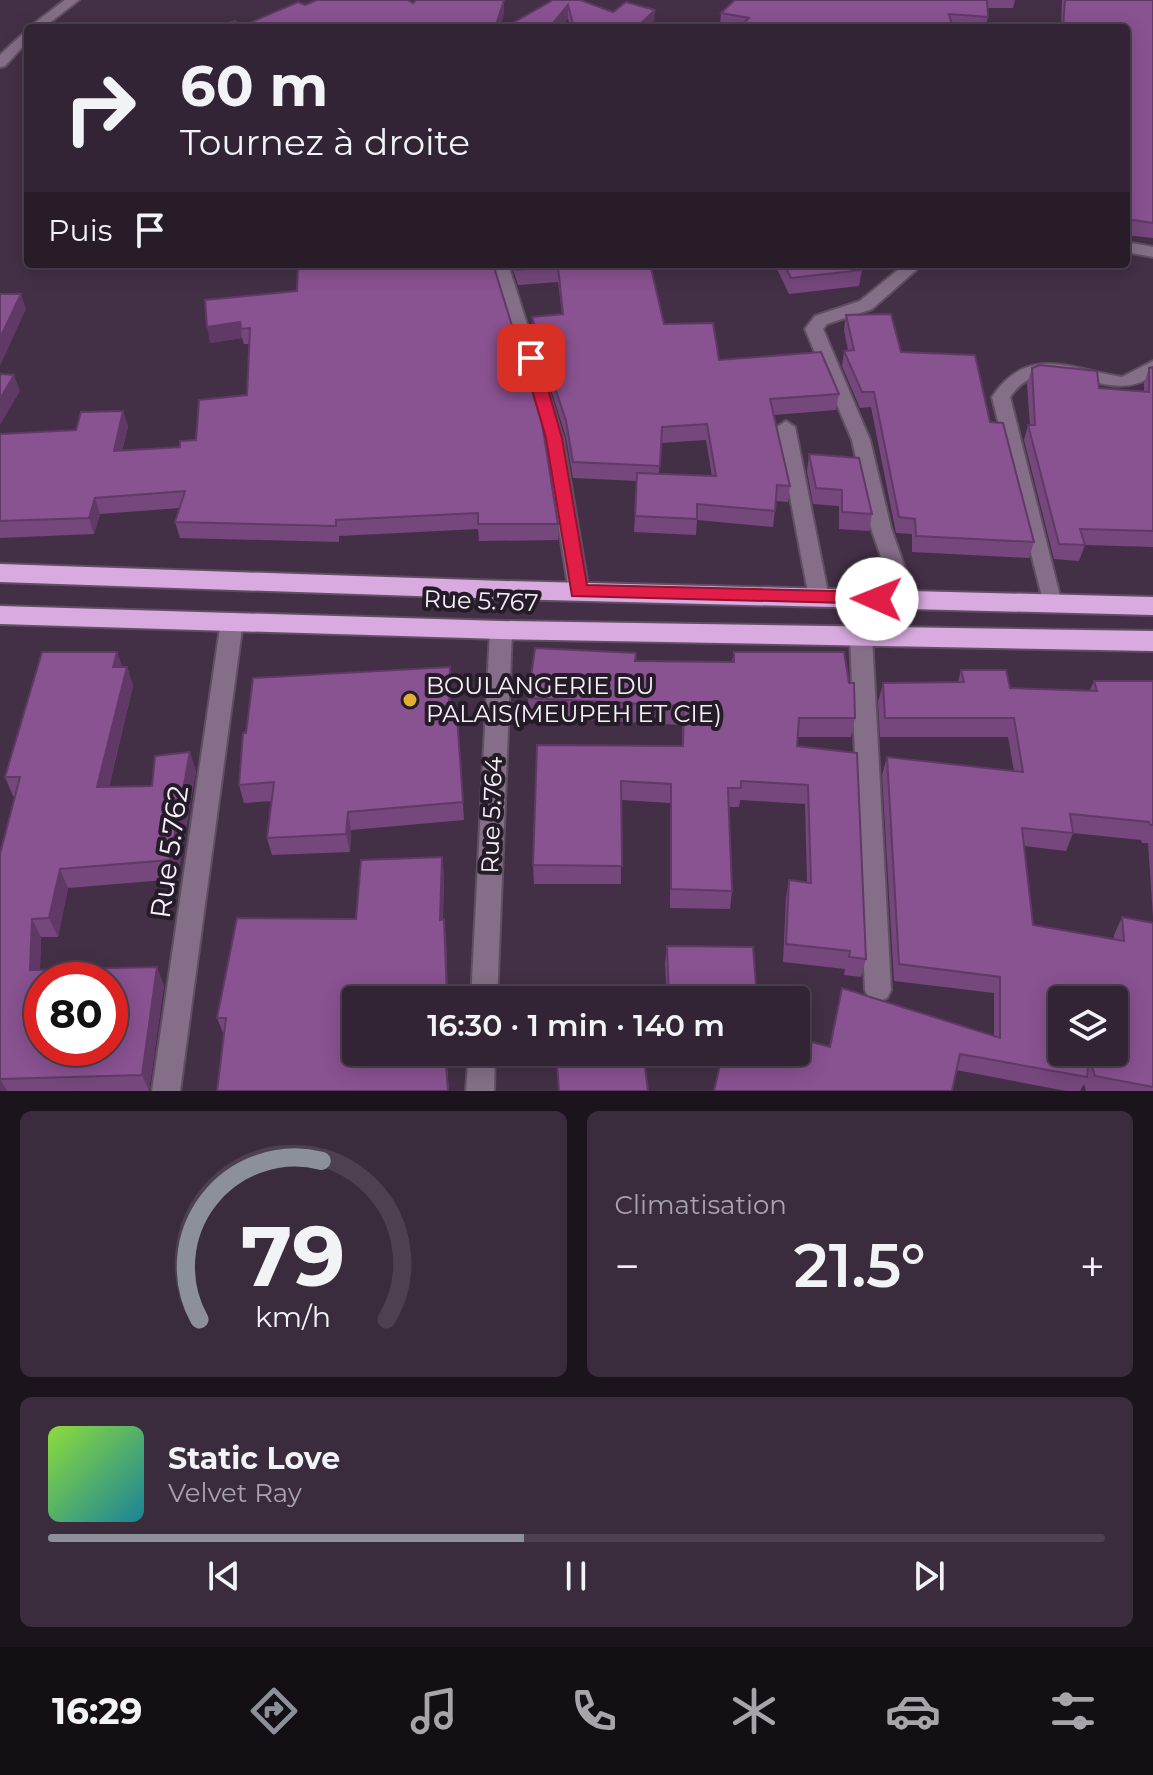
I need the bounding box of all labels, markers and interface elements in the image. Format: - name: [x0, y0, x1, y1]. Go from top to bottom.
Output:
- text: 60 m: [180, 52, 328, 120]
- icon: right: [48, 56, 152, 160]
- text: Tournez à droite: [180, 120, 470, 164]
- icon: arrive: [128, 208, 172, 252]
- text: Puis: [48, 212, 112, 249]
- pin: [497, 324, 565, 392]
- icon: arrive: [509, 336, 553, 380]
- position arrow: [835, 557, 919, 641]
- street label: Rue 5.767: [423, 584, 539, 617]
- place label: BOULANGERIE DU PALAIS(MEUPEH ET CIE): [426, 671, 722, 728]
- marker: BOULANGERIE DU PALAIS(MEUPEH ET CIE): [401, 691, 419, 709]
- street label: Rue 5.764: [475, 756, 508, 874]
- street label: Rue 5.762: [143, 783, 195, 921]
- speed limit sign: 80: [24, 962, 128, 1066]
- map controls: [1048, 986, 1128, 1066]
- button: layers: [1048, 986, 1128, 1066]
- text: 16:30 · 1 min · 140 m: [427, 1007, 725, 1044]
- text: Climatisation: [615, 1189, 787, 1221]
- text: 79: [241, 1205, 346, 1307]
- text: 21.5°: [794, 1229, 926, 1302]
- text: −: [615, 1239, 640, 1293]
- text: +: [1080, 1239, 1105, 1293]
- text: km/h: [255, 1299, 331, 1334]
- text: Static Love: [168, 1440, 340, 1477]
- text: Velvet Ray: [168, 1477, 302, 1509]
- icon: previous: [202, 1554, 246, 1598]
- icon: pause: [554, 1554, 598, 1598]
- icon: next: [907, 1554, 951, 1598]
- icon: directions: [246, 1683, 302, 1739]
- icon: music: [406, 1683, 462, 1739]
- icon: phone: [566, 1683, 622, 1739]
- icon: climate: [726, 1683, 782, 1739]
- icon: car: [885, 1683, 941, 1739]
- icon: filters: [1045, 1683, 1101, 1739]
- text: 16:29: [52, 1689, 143, 1733]

